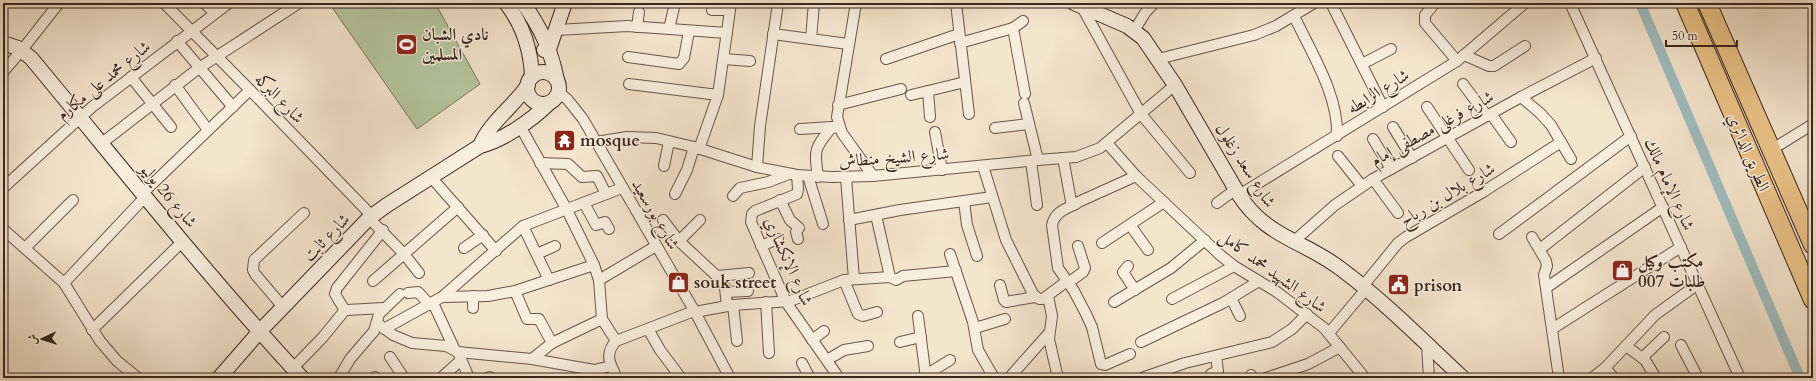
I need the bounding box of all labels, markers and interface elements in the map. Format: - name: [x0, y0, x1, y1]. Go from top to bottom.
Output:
- scale bar: [1666, 22, 1737, 48]
- place label: نادي الشبان المسلمين: [422, 23, 488, 66]
- text: 50 m: [1672, 28, 1699, 44]
- sports icon: نادي الشبان المسلمين: [394, 31, 420, 57]
- street label: شارع محمد على مكارم: [51, 35, 157, 128]
- street label: شارع الرابطه: [1343, 63, 1415, 121]
- street label: شارع البركه: [248, 68, 310, 130]
- street label: شارع فرغلى مصطفى إمام: [1367, 85, 1499, 174]
- street label: الطريق الدائري: [1720, 109, 1775, 196]
- street label: شارع سعد زغلول: [1208, 119, 1281, 213]
- temple icon: mosque: [552, 127, 578, 153]
- place label: mosque: [580, 129, 640, 152]
- street label: شارع الإمام مالك: [1636, 134, 1700, 235]
- street label: شارع الشيخ منطاش: [838, 142, 950, 177]
- street label: شارع 26 يوليو: [132, 156, 203, 234]
- street label: شارع بلال بن رباح: [1395, 157, 1501, 235]
- street label: شارع بورسعيد: [624, 175, 685, 255]
- street label: شارع ثابت: [298, 208, 356, 268]
- street label: شارع الإنكشاري: [757, 213, 818, 310]
- street label: شارع الشهيد محمد كامل: [1213, 225, 1331, 320]
- place label: مكتب وكيل طلبات 007: [1638, 250, 1705, 293]
- shop icon: مكتب وكيل طلبات 007: [1610, 258, 1636, 284]
- shop icon: souk street: [665, 269, 691, 295]
- place label: souk street: [694, 271, 776, 294]
- public building icon: prison: [1385, 272, 1411, 298]
- place label: prison: [1414, 274, 1462, 297]
- north arrow: [22, 319, 62, 359]
- text: ش: [25, 334, 40, 346]

